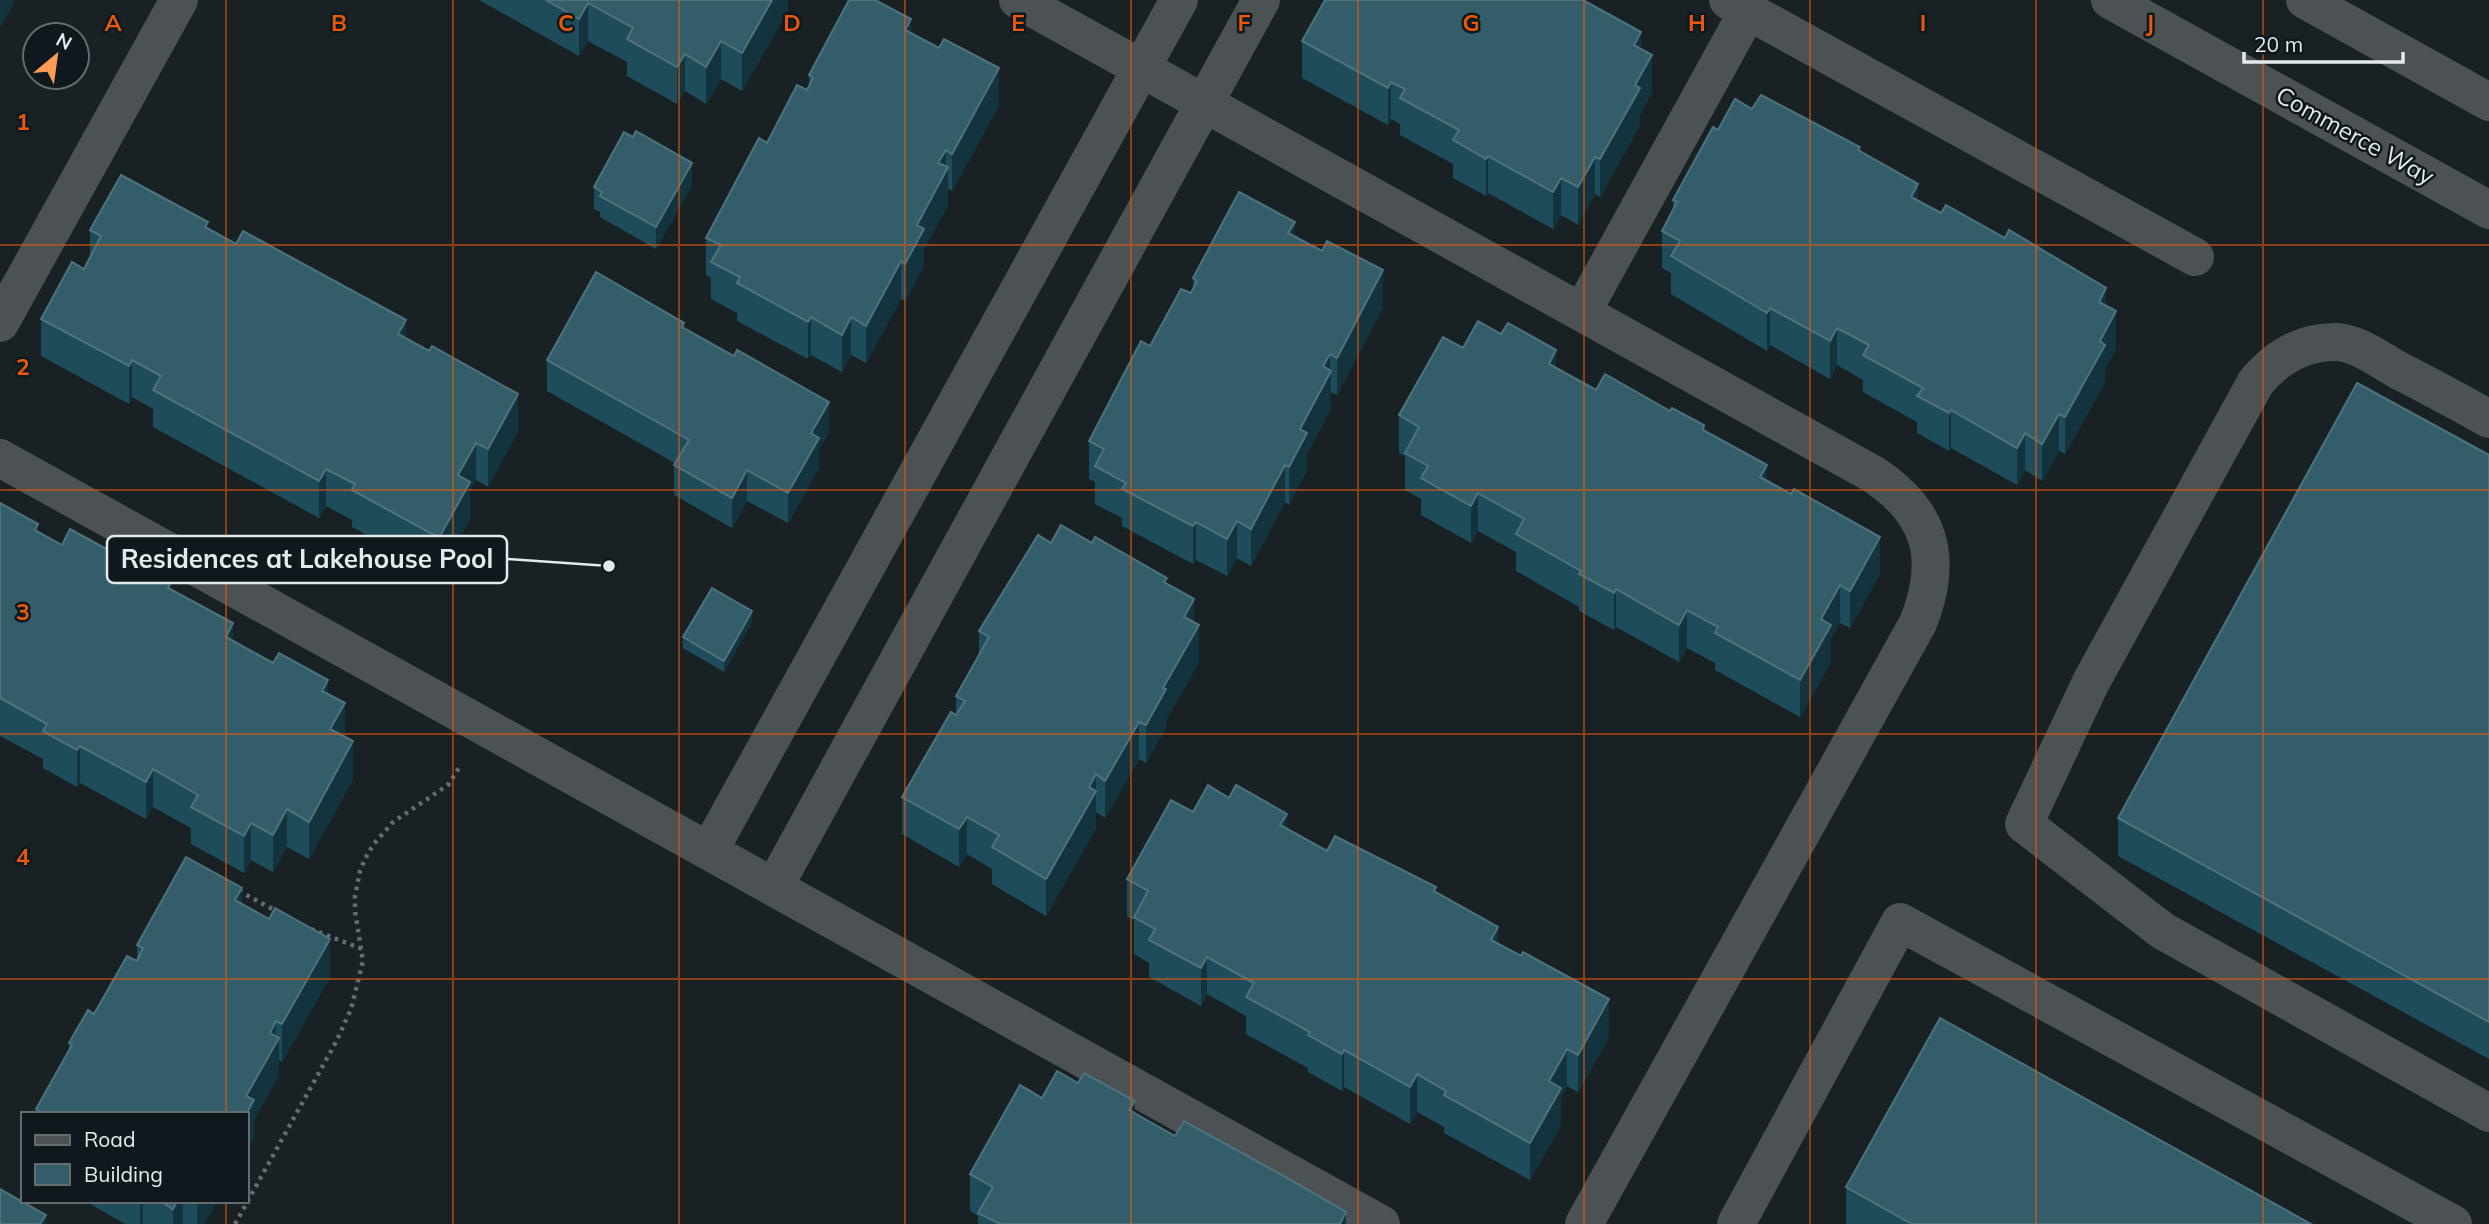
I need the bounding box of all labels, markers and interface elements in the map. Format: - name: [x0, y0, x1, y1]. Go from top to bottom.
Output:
- text: A: [104, 8, 122, 37]
- text: B: [331, 8, 347, 37]
- text: C: [558, 8, 574, 37]
- text: D: [783, 8, 801, 37]
- text: E: [1011, 8, 1025, 37]
- text: F: [1237, 8, 1251, 37]
- text: G: [1462, 8, 1480, 37]
- text: H: [1688, 8, 1706, 37]
- text: I: [1920, 8, 1926, 37]
- text: J: [2146, 8, 2154, 37]
- north arrow: [21, 21, 91, 91]
- scale bar: [2244, 21, 2403, 65]
- text: N: [52, 27, 76, 55]
- text: 20 m: [2254, 31, 2303, 57]
- street label: Commerce Way: [2271, 79, 2440, 191]
- text: 1: [16, 107, 30, 136]
- text: 2: [16, 352, 30, 381]
- callout: Residences at Lakehouse Pool: [107, 536, 507, 583]
- text: Residences at Lakehouse Pool: [121, 542, 493, 575]
- text: 3: [16, 597, 30, 626]
- text: 4: [16, 842, 30, 871]
- legend: [21, 1112, 248, 1203]
- text: Road: [84, 1126, 135, 1152]
- text: Building: [84, 1161, 163, 1187]

